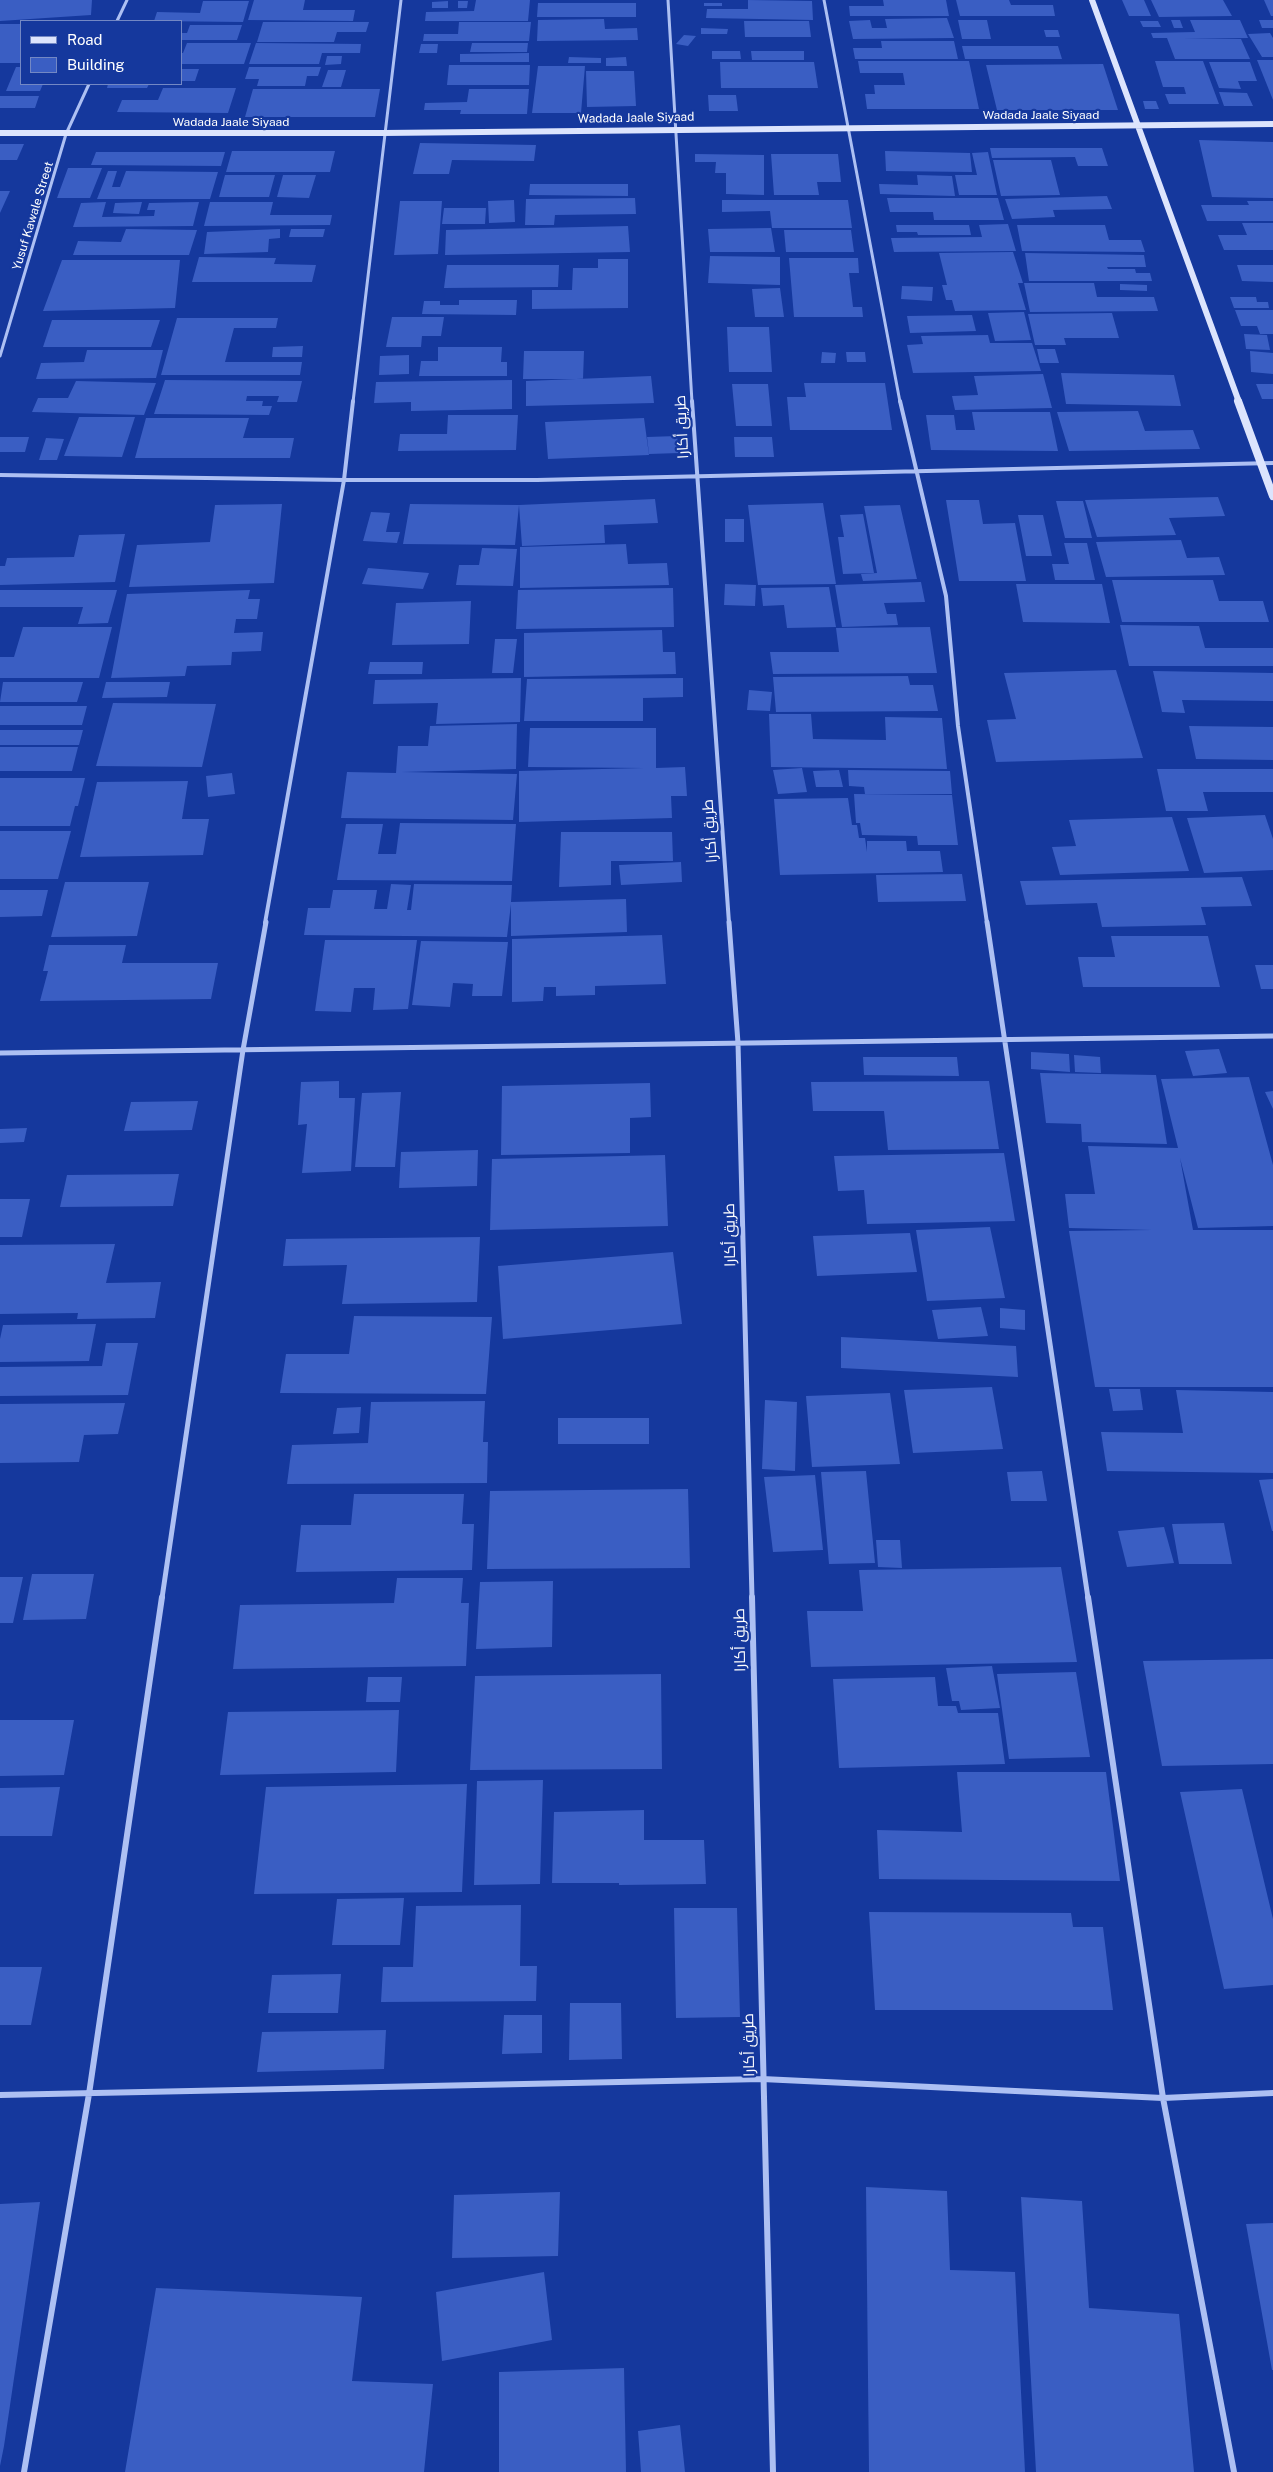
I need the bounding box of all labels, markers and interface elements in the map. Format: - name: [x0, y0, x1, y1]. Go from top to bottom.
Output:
- legend: [20, 20, 182, 85]
- text: Road: [67, 31, 103, 48]
- text: Building: [67, 56, 125, 73]
- street label: Wadada Jaale Siyaad: [983, 108, 1099, 122]
- street label: Wadada Jaale Siyaad: [578, 110, 694, 126]
- street label: Wadada Jaale Siyaad: [173, 115, 289, 129]
- street label: Yusuf Kawale Street: [10, 160, 56, 272]
- street label: طريق أكارا: [671, 395, 693, 459]
- street label: طريق أكارا: [699, 799, 721, 863]
- street label: طريق أكارا: [720, 1203, 740, 1267]
- street label: طريق أكارا: [730, 1608, 750, 1672]
- street label: طريق أكارا: [739, 2013, 759, 2077]

